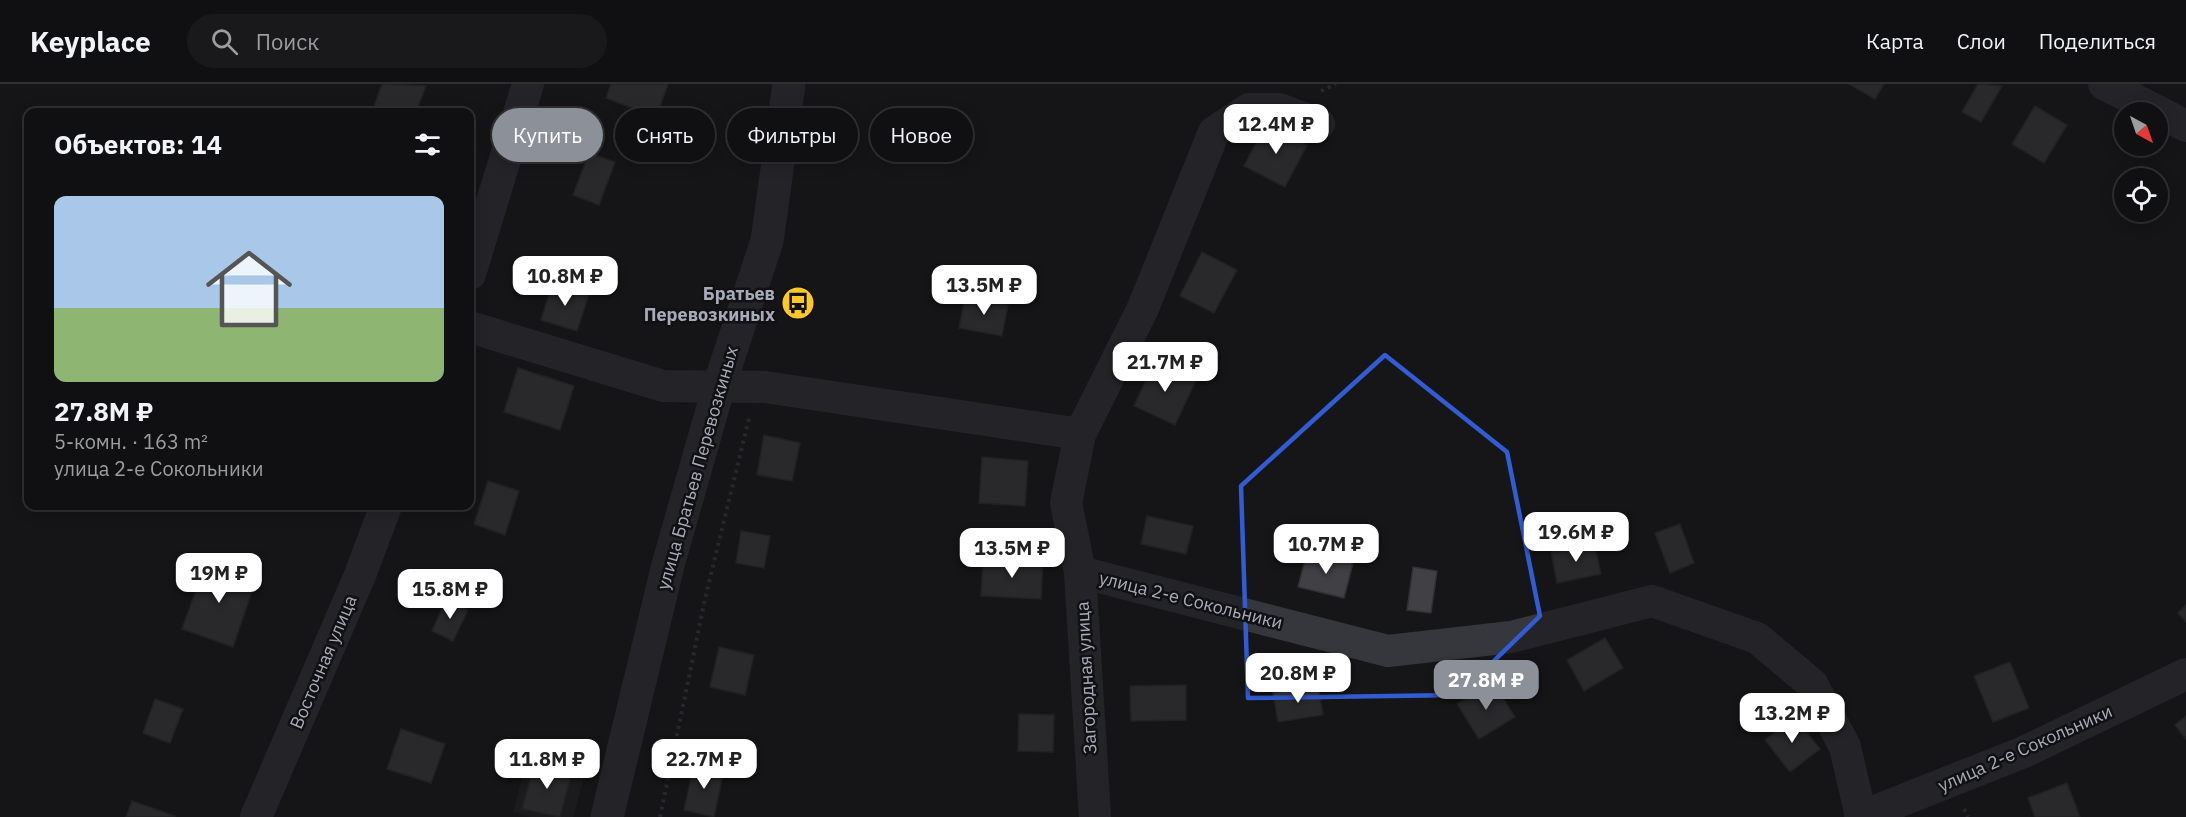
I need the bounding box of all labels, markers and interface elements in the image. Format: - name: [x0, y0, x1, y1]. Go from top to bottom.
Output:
- search box: [187, 14, 607, 68]
- text: Keyplace: [30, 23, 151, 60]
- icon: search: [208, 25, 241, 58]
- text: Поиск: [256, 27, 319, 56]
- text: Карта: [1866, 27, 1924, 55]
- text: Слои: [1957, 27, 2006, 55]
- text: Поделиться: [2039, 27, 2156, 55]
- north arrow: [2114, 102, 2168, 156]
- map controls: [2114, 102, 2168, 222]
- pin: 12.4M ₽: [1221, 104, 1331, 155]
- chip: Купить: [492, 108, 603, 162]
- chip: Снять: [615, 108, 715, 162]
- chip: Фильтры: [727, 108, 858, 162]
- chip: Новое: [870, 108, 973, 162]
- text: 12.4M ₽: [1238, 110, 1314, 137]
- text: Объектов: 14: [54, 127, 222, 161]
- icon: filters: [411, 128, 444, 161]
- button: locate: [2114, 168, 2168, 222]
- icon: home: [195, 235, 303, 343]
- pin: 10.8M ₽: [510, 256, 620, 307]
- text: 10.8M ₽: [527, 262, 603, 289]
- pin: 13.5M ₽: [929, 265, 1039, 316]
- text: 13.5M ₽: [946, 271, 1022, 298]
- place label: Братьев Перевозкиных: [644, 282, 775, 326]
- bus stop icon: Братьев Перевозкиных: [780, 285, 816, 321]
- pin: 21.7M ₽: [1110, 342, 1220, 393]
- street label: улица Братьев Перевозкиных: [651, 344, 743, 592]
- text: 21.7M ₽: [1127, 348, 1203, 375]
- text: 27.8M ₽: [54, 394, 153, 428]
- text: 5-комн. · 163 m²: [54, 428, 208, 455]
- text: улица 2-е Сокольники: [54, 455, 263, 482]
- pin: 19.6M ₽: [1521, 512, 1631, 563]
- text: 19.6M ₽: [1538, 518, 1614, 545]
- pin: 10.7M ₽: [1271, 524, 1381, 575]
- pin: 13.5M ₽: [957, 528, 1067, 579]
- text: 10.7M ₽: [1288, 530, 1364, 557]
- text: 13.5M ₽: [974, 534, 1050, 561]
- pin: 19M ₽: [177, 553, 261, 604]
- text: 19M ₽: [190, 559, 248, 586]
- street label: улица 2-е Сокольники: [1097, 566, 1285, 634]
- pin: 15.8M ₽: [395, 569, 505, 620]
- text: 15.8M ₽: [412, 575, 488, 602]
- street label: Восточная улица: [284, 591, 362, 732]
- street label: Загородная улица: [1070, 601, 1101, 755]
- pin: 20.8M ₽: [1243, 653, 1353, 704]
- text: 20.8M ₽: [1260, 659, 1336, 686]
- pin: 27.8M ₽: [1431, 660, 1541, 711]
- text: 27.8M ₽: [1448, 666, 1524, 693]
- pin: 13.2M ₽: [1737, 693, 1847, 744]
- text: 13.2M ₽: [1754, 699, 1830, 726]
- street label: улица 2-е Сокольники: [1934, 699, 2116, 797]
- pin: 11.8M ₽: [492, 739, 602, 790]
- pin: 22.7M ₽: [649, 739, 759, 790]
- text: 11.8M ₽: [509, 745, 585, 772]
- text: 22.7M ₽: [666, 745, 742, 772]

